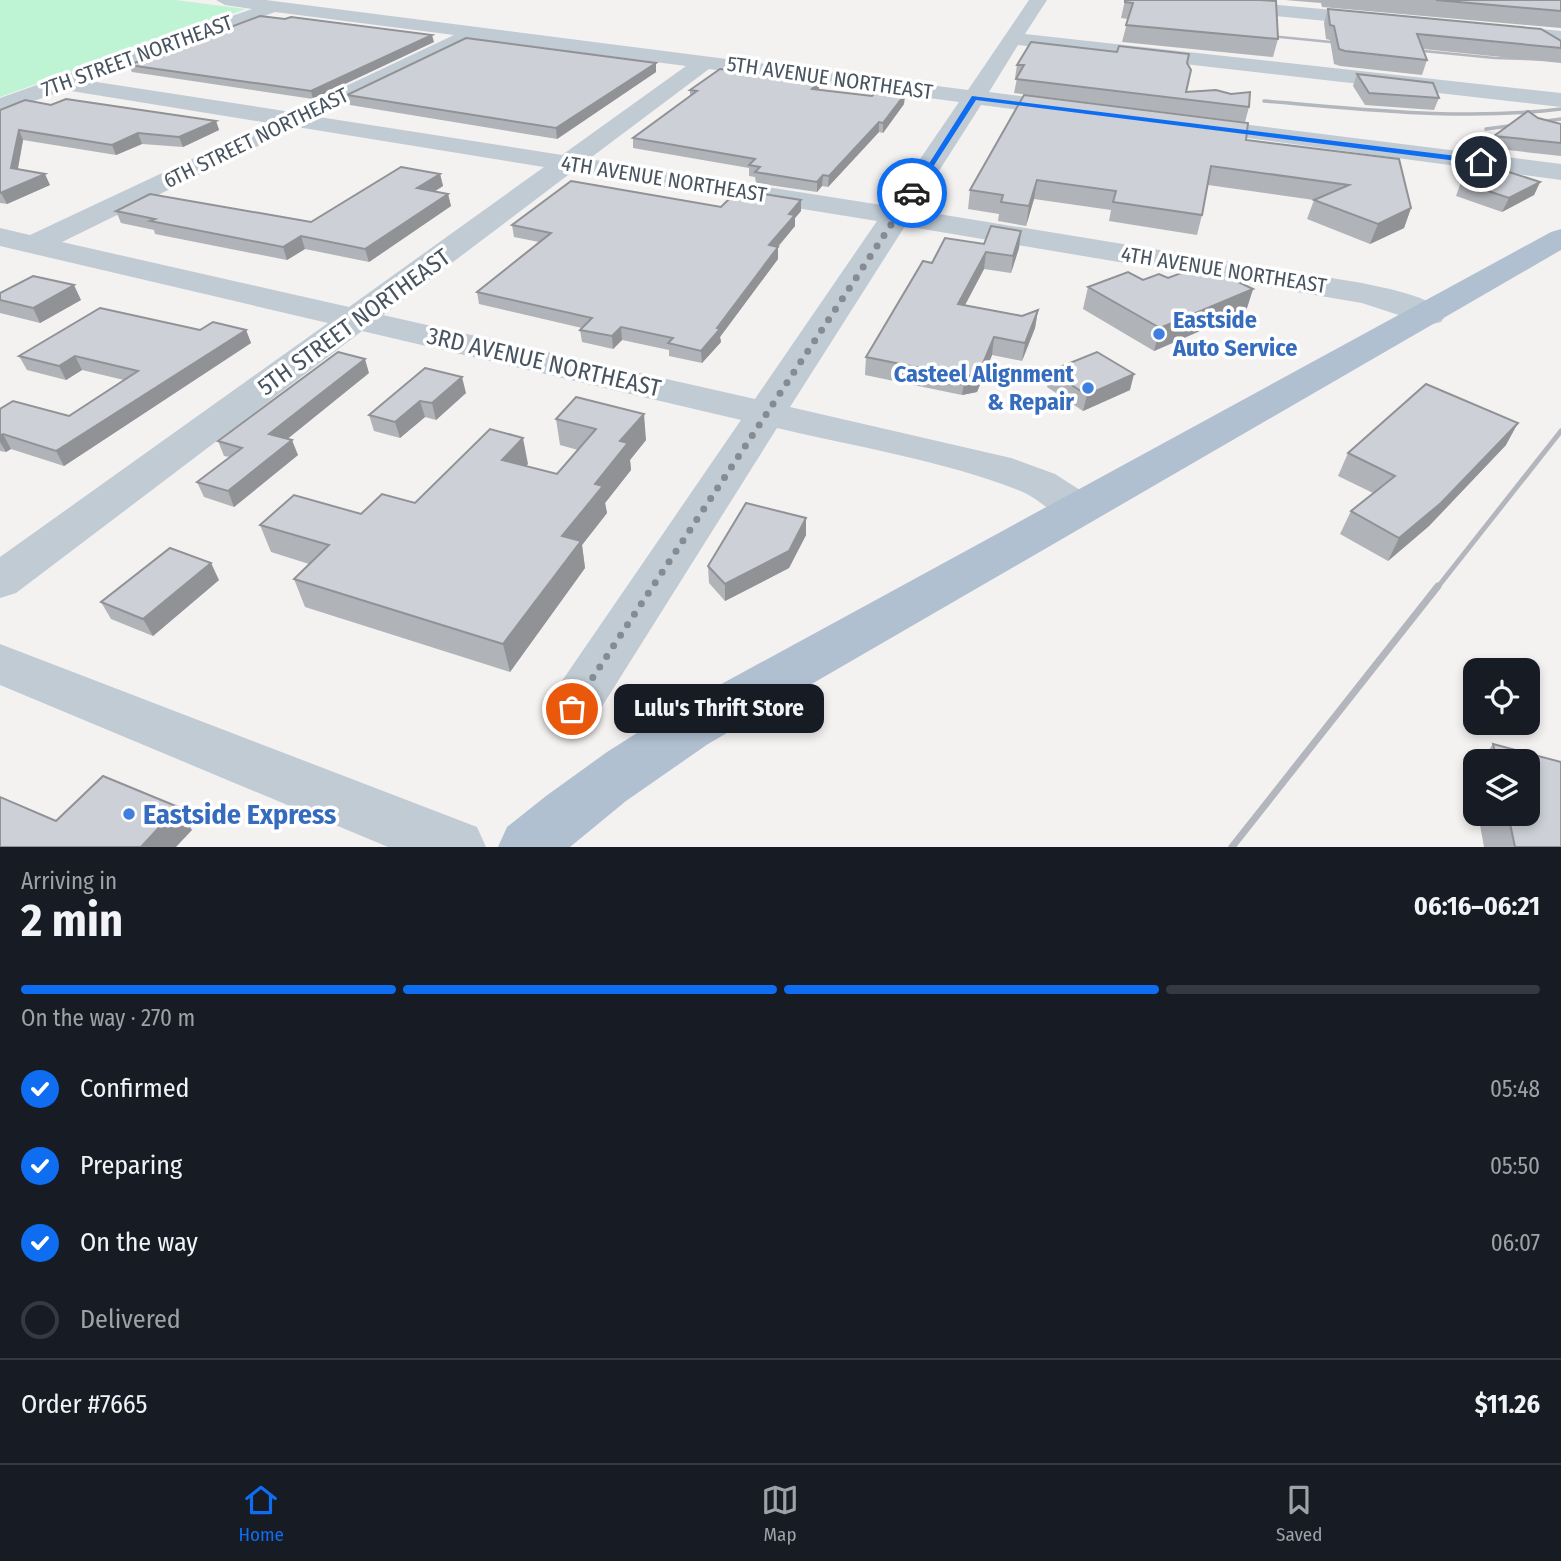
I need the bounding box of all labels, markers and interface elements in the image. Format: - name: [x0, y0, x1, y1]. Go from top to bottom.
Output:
- street label: 7TH STREET NORTHEAST: [38, 9, 236, 103]
- street label: 5TH AVENUE NORTHEAST: [726, 51, 935, 105]
- street label: 6TH STREET NORTHEAST: [159, 82, 353, 194]
- pin: [1451, 132, 1511, 192]
- icon: home: [1462, 143, 1500, 181]
- street label: 4TH AVENUE NORTHEAST: [559, 150, 769, 208]
- courier: [877, 158, 947, 228]
- icon: car: [893, 174, 931, 212]
- street label: 4TH AVENUE NORTHEAST: [1119, 241, 1329, 299]
- street label: 5TH STREET NORTHEAST: [253, 243, 455, 401]
- place label: Eastside Auto Service: [1172, 306, 1297, 362]
- street label: 3RD AVENUE NORTHEAST: [424, 321, 664, 403]
- marker: Eastside Auto Service: [1151, 326, 1167, 342]
- place label: Casteel Alignment & Repair: [894, 360, 1075, 416]
- marker: Casteel Alignment & Repair: [1080, 380, 1096, 396]
- map controls: [1463, 658, 1540, 826]
- button: locate: [1463, 658, 1540, 735]
- pin: [542, 679, 602, 739]
- callout: Lulu's Thrift Store: [614, 684, 824, 734]
- icon: bag: [553, 690, 591, 728]
- text: Lulu's Thrift Store: [634, 694, 804, 722]
- button: layers: [1463, 749, 1540, 826]
- place label: Eastside Express: [143, 798, 336, 831]
- marker: Eastside Express: [121, 806, 137, 822]
- text: Arriving in: [21, 867, 117, 895]
- text: 06:16–06:21: [1414, 891, 1540, 922]
- text: 2 min: [21, 893, 123, 948]
- text: On the way · 270 m: [21, 1004, 195, 1032]
- icon: check: [21, 1070, 59, 1108]
- text: Confirmed: [80, 1073, 190, 1104]
- text: 05:48: [1490, 1075, 1540, 1103]
- icon: check: [21, 1147, 59, 1185]
- text: Preparing: [80, 1150, 182, 1181]
- text: 05:50: [1490, 1152, 1540, 1180]
- icon: check: [21, 1224, 59, 1262]
- text: On the way: [80, 1227, 198, 1258]
- text: 06:07: [1491, 1229, 1540, 1257]
- text: Delivered: [80, 1304, 181, 1335]
- text: Order #7665: [21, 1389, 148, 1420]
- text: $11.26: [1475, 1389, 1540, 1420]
- tab: Home: [239, 1481, 284, 1546]
- tab: Map: [761, 1481, 799, 1546]
- tab: Saved: [1276, 1481, 1322, 1546]

